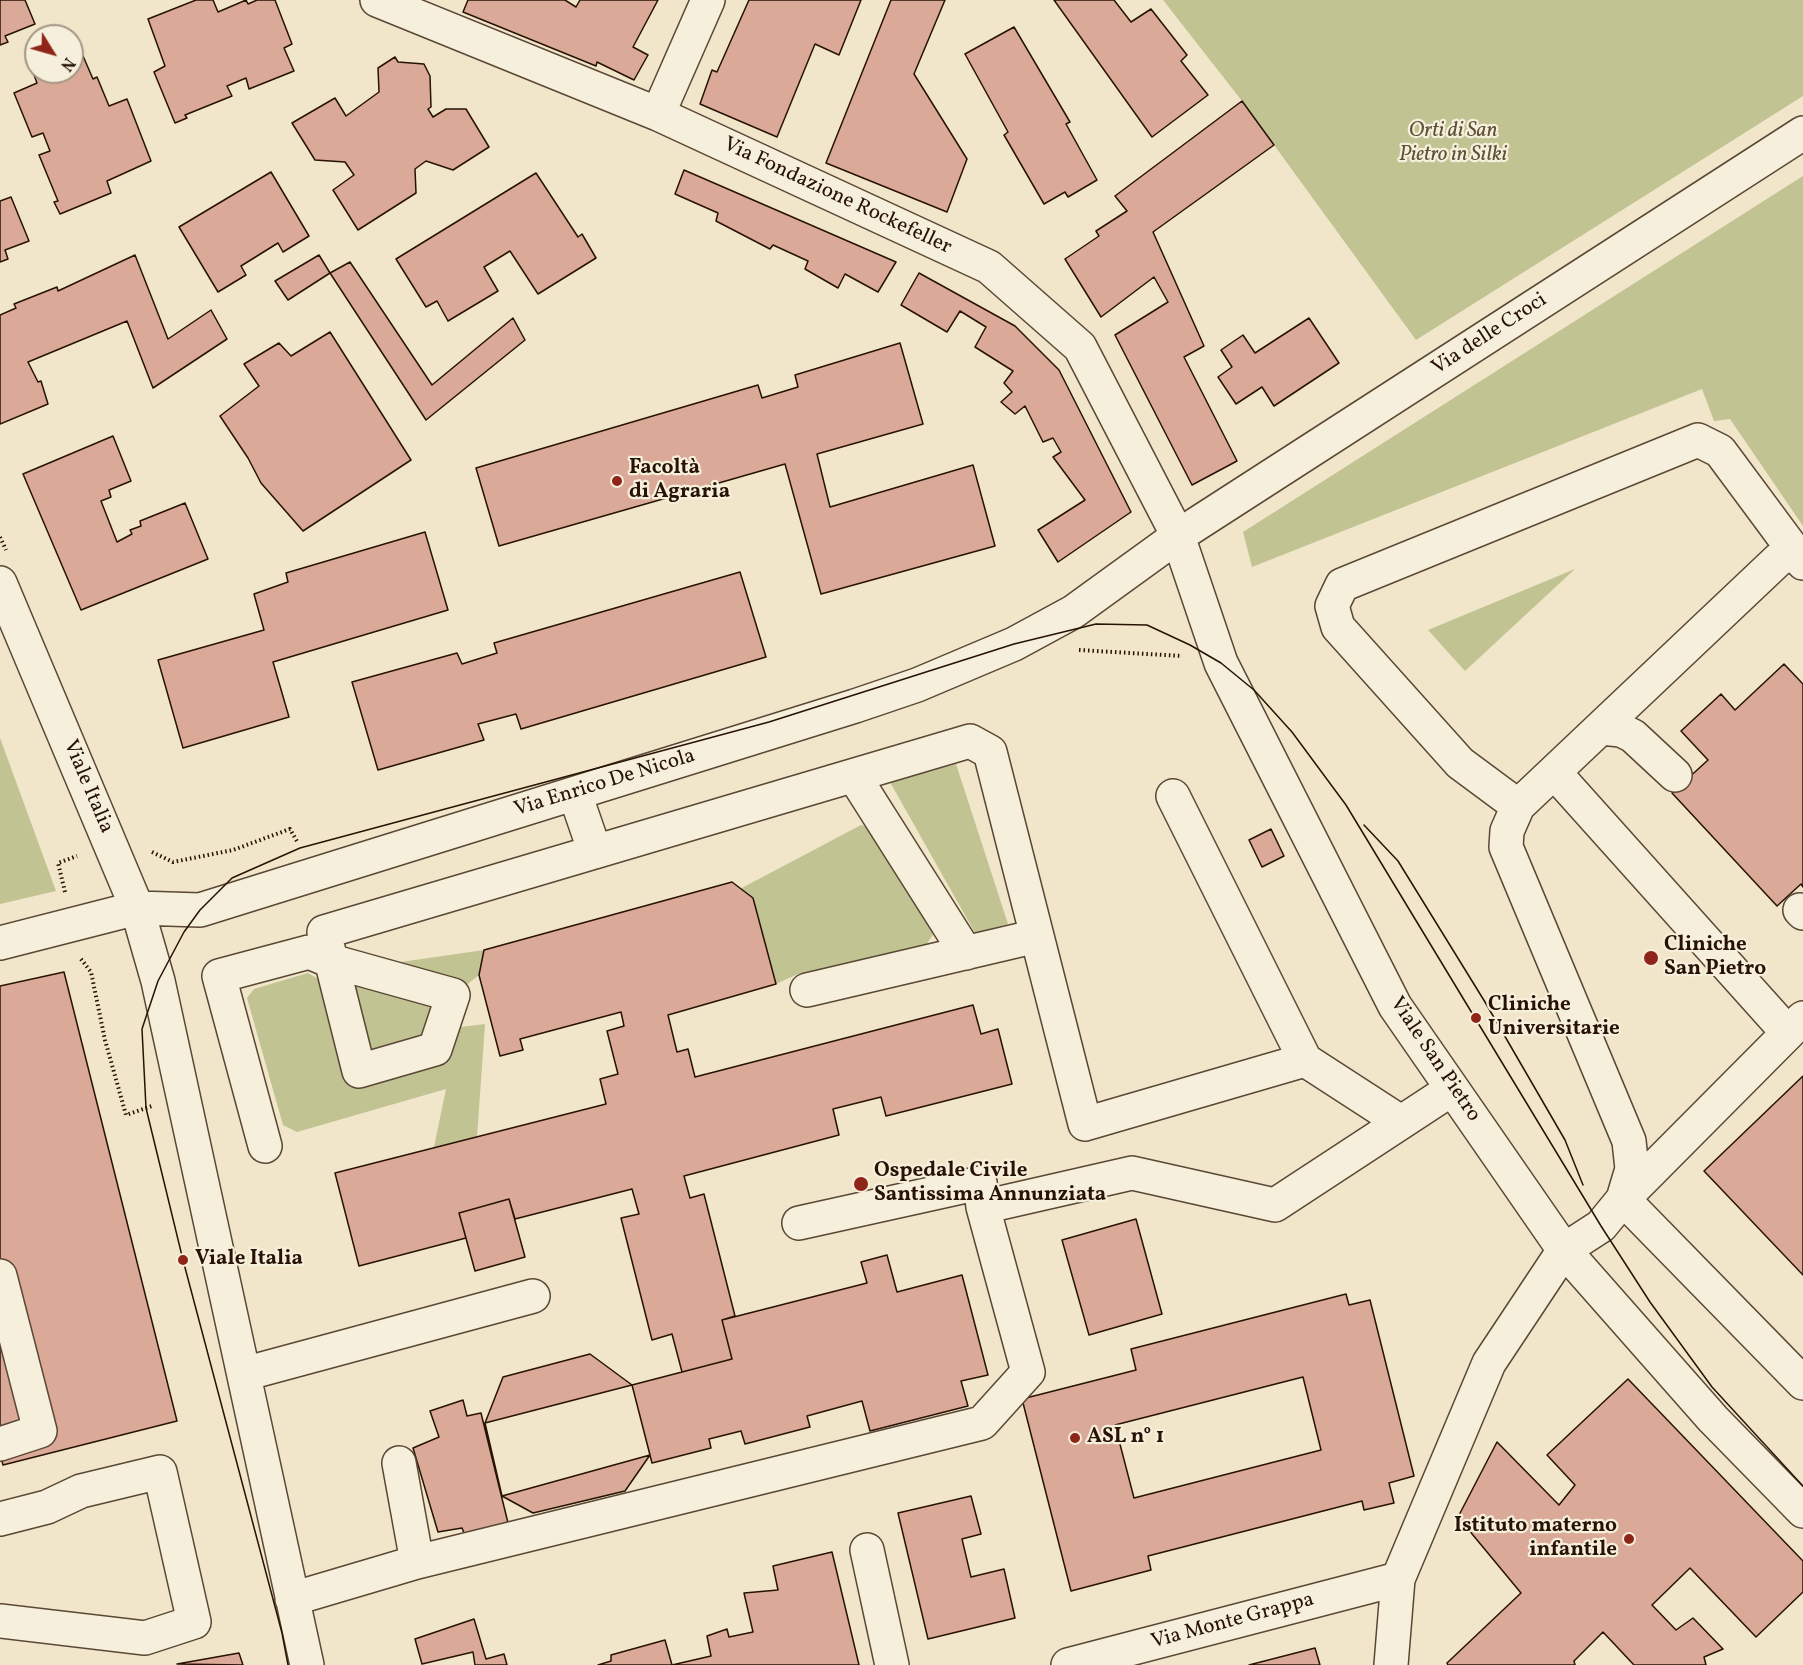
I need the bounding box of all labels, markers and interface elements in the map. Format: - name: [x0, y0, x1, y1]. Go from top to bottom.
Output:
- north arrow: [24, 24, 84, 84]
- text: N: [54, 52, 79, 75]
- park label: Orti di San Pietro in Silki: [1399, 119, 1507, 169]
- street label: Via Fondazione Rockefeller: [719, 133, 955, 261]
- street label: Via delle Croci: [1428, 288, 1552, 382]
- place label: Facoltà di Agraria: [629, 456, 730, 506]
- marker: Facoltà di Agraria: [610, 474, 624, 488]
- street label: Viale Italia: [56, 737, 118, 837]
- street label: Via Enrico De Nicola: [511, 744, 699, 824]
- place label: Cliniche San Pietro: [1664, 933, 1766, 983]
- marker: Cliniche San Pietro: [1642, 949, 1660, 967]
- street label: Viale San Pietro: [1383, 993, 1485, 1127]
- place label: Cliniche Universitarie: [1488, 993, 1620, 1043]
- marker: Cliniche Universitarie: [1469, 1011, 1483, 1025]
- place label: Ospedale Civile Santissima Annunziata: [874, 1159, 1106, 1209]
- marker: Ospedale Civile Santissima Annunziata: [852, 1175, 870, 1193]
- place label: Viale Italia: [195, 1247, 303, 1273]
- marker: Viale Italia: [176, 1253, 190, 1267]
- place label: ASL n° 1: [1087, 1425, 1164, 1451]
- marker: ASL n° 1: [1068, 1431, 1082, 1445]
- place label: Istituto materno infantile: [1454, 1514, 1617, 1564]
- marker: Istituto materno infantile: [1622, 1532, 1636, 1546]
- street label: Via Monte Grappa: [1149, 1588, 1317, 1656]

